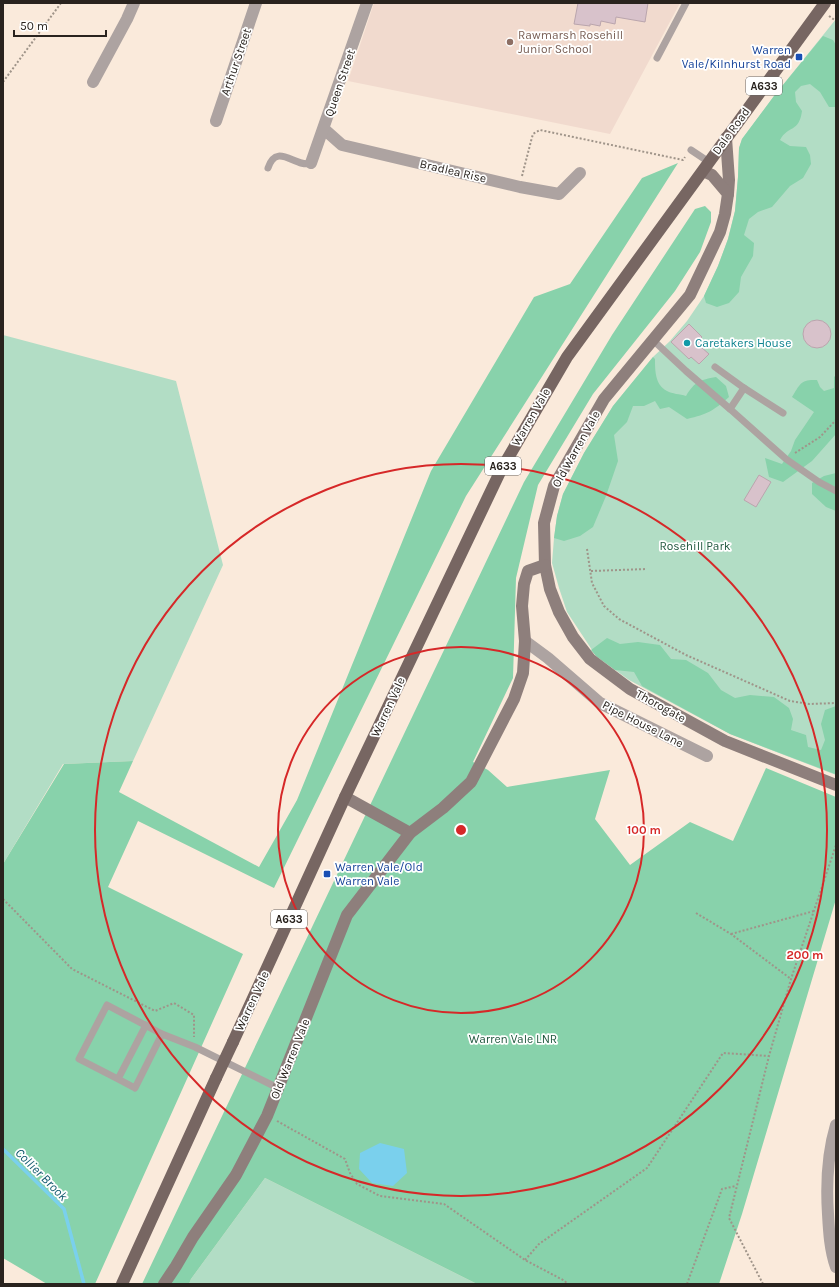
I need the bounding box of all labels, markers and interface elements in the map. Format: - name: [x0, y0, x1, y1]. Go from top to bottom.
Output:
- scale bar: [14, 12, 106, 38]
- text: 50 m: [20, 19, 48, 33]
- street label: Arthur Street: [218, 26, 254, 98]
- place label: Rawmarsh Rosehill Junior School: [518, 28, 623, 56]
- marker: Rawmarsh Rosehill Junior School: [505, 37, 515, 47]
- place label: Warren Vale/Kilnhurst Road: [682, 43, 791, 71]
- street label: Queen Street: [322, 47, 358, 119]
- marker: Warren Vale/Kilnhurst Road: [794, 52, 804, 62]
- road number: A633: [746, 77, 782, 95]
- street label: Dale Road: [709, 105, 753, 157]
- street label: Bradlea Rise: [418, 157, 488, 185]
- place label: Caretakers House: [695, 336, 791, 350]
- marker: Caretakers House: [682, 338, 692, 348]
- street label: Warren Vale: [509, 386, 553, 448]
- street label: Old Warren Vale: [549, 408, 603, 490]
- road number: A633: [485, 457, 521, 475]
- park label: Rosehill Park: [659, 539, 731, 553]
- street label: Warren Vale: [368, 675, 408, 739]
- street label: Thorogate: [634, 687, 688, 725]
- street label: Pipe House Lane: [600, 698, 686, 750]
- centre of rings: [454, 823, 468, 837]
- text: 100 m: [627, 823, 661, 837]
- place label: Warren Vale/Old Warren Vale: [335, 860, 423, 888]
- marker: Warren Vale/Old Warren Vale: [322, 869, 332, 879]
- road number: A633: [271, 910, 307, 928]
- text: 200 m: [787, 948, 823, 962]
- street label: Warren Vale: [232, 969, 272, 1033]
- street label: Old Warren Vale: [268, 1017, 312, 1101]
- park label: Warren Vale LNR: [469, 1032, 557, 1046]
- water label: Collier Brook: [12, 1145, 71, 1204]

